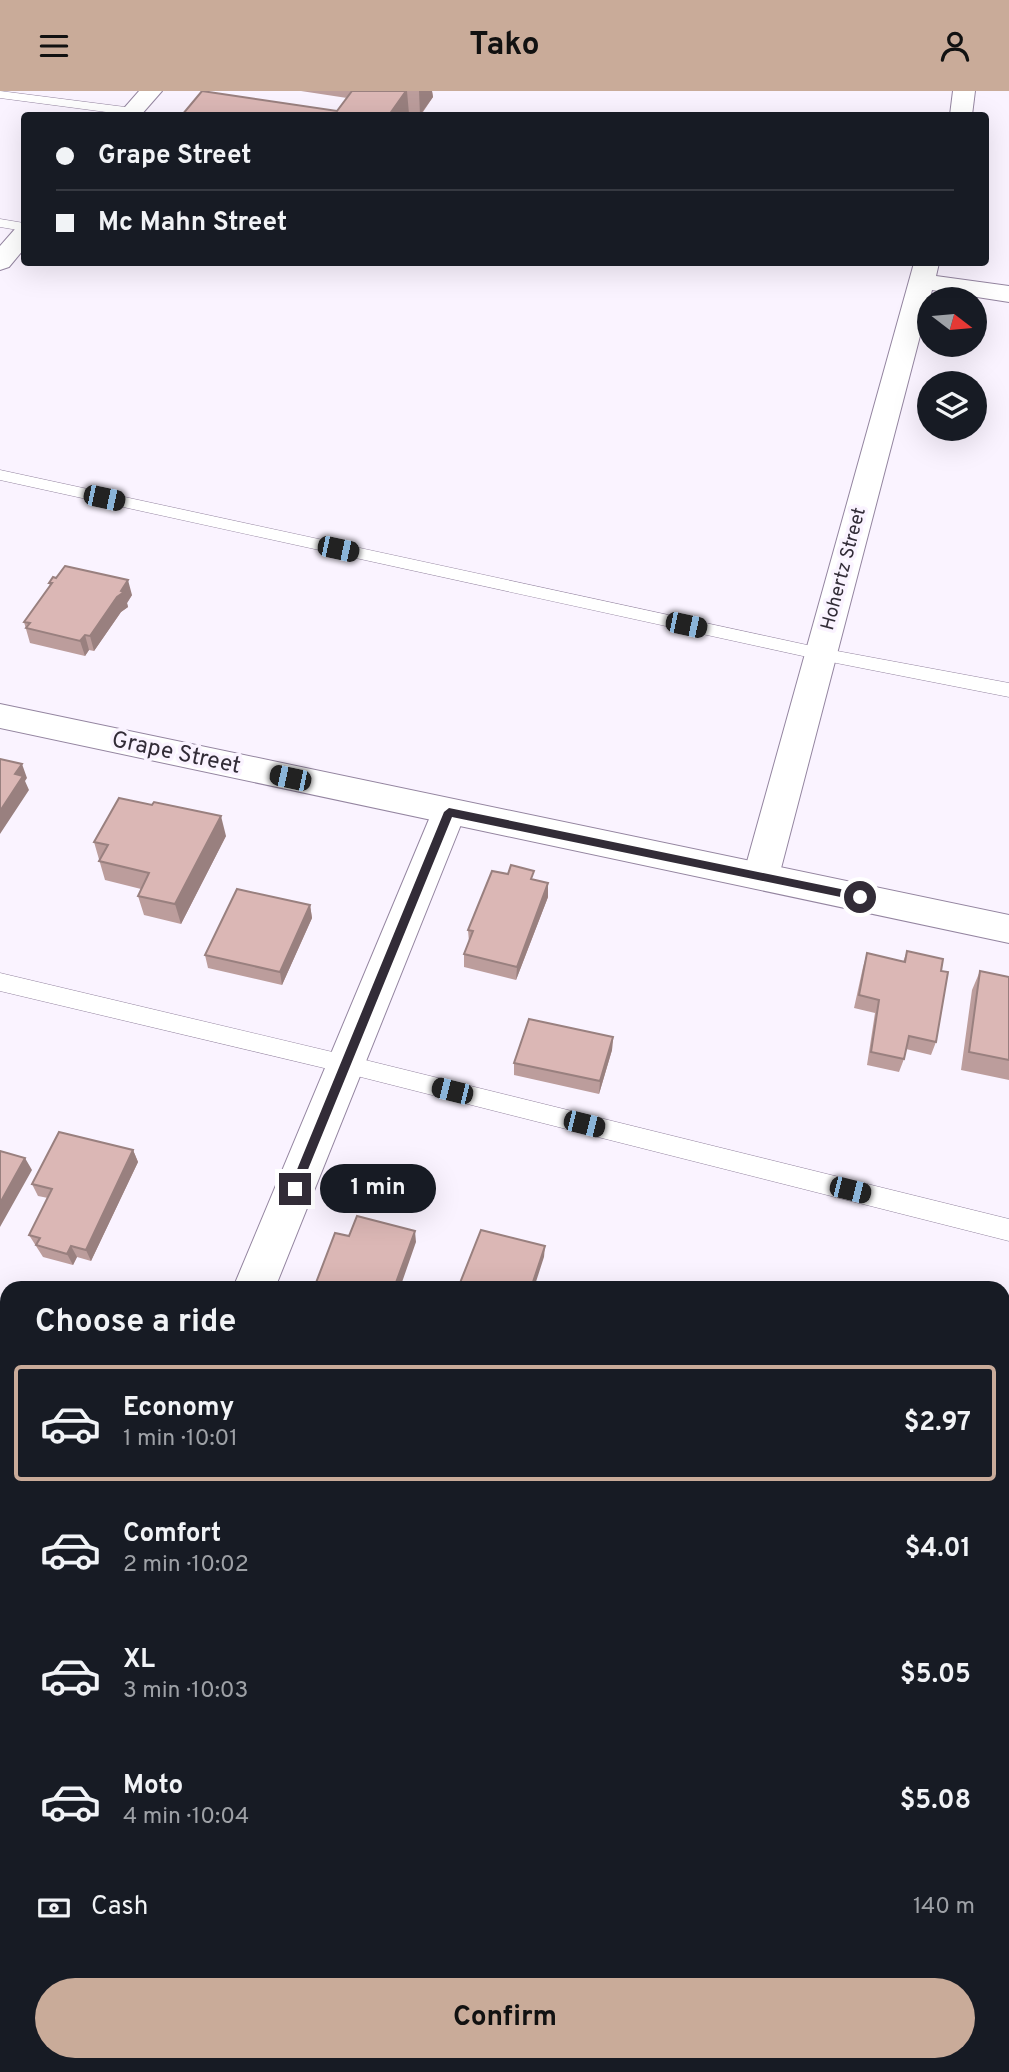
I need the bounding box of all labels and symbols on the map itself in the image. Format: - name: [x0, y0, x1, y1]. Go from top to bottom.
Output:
- north arrow: [917, 287, 987, 357]
- car: [82, 483, 127, 513]
- street label: Hohertz Street: [816, 505, 872, 633]
- car: [316, 534, 361, 564]
- car: [664, 610, 709, 640]
- street label: Grape Street: [109, 726, 243, 782]
- car: [268, 763, 313, 793]
- route start: [844, 881, 876, 913]
- car: [430, 1076, 475, 1106]
- car: [562, 1109, 607, 1139]
- callout: 1 min: [320, 1165, 435, 1213]
- route end: [279, 1173, 311, 1205]
- car: [828, 1175, 873, 1205]

